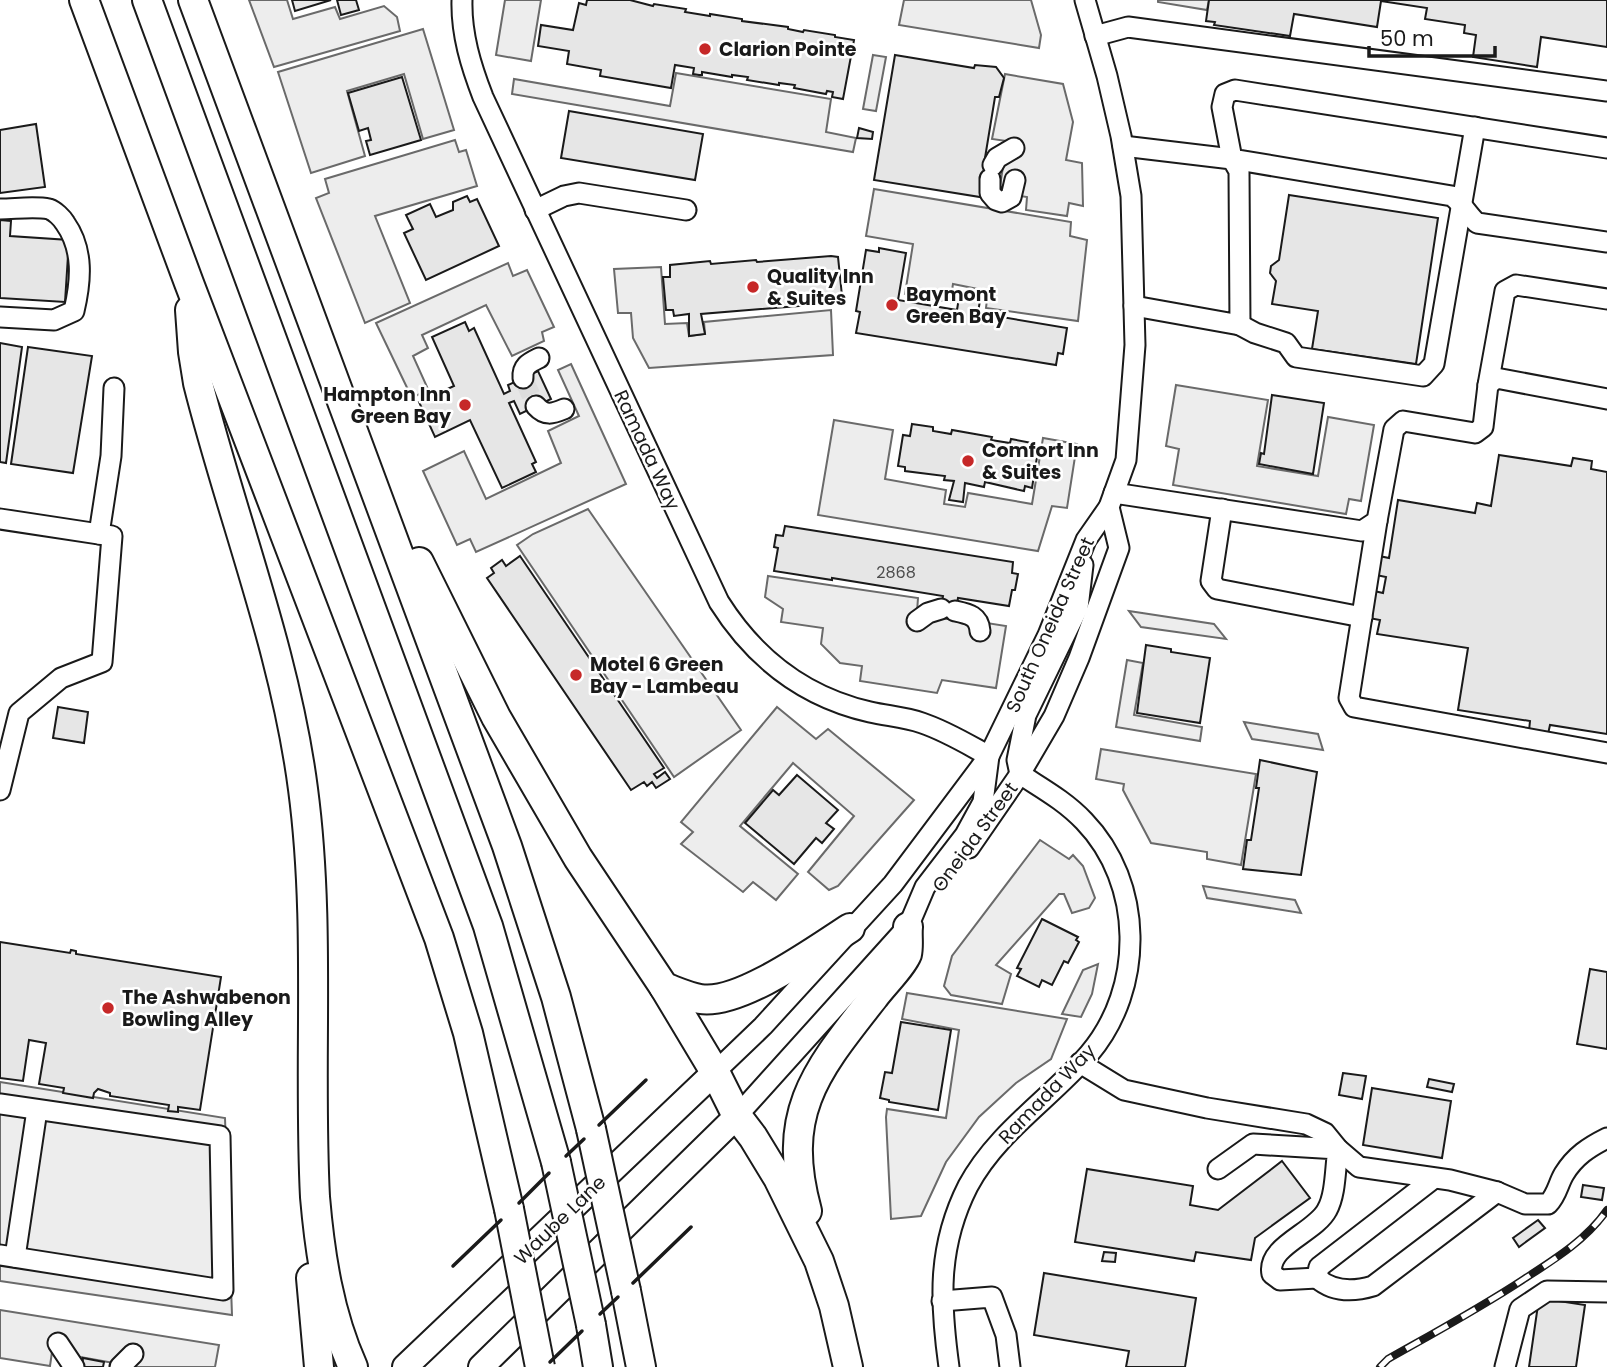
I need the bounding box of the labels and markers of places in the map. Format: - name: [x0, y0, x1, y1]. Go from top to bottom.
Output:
- place label: Clarion Pointe: [719, 36, 857, 63]
- marker: Clarion Pointe: [697, 41, 713, 57]
- place label: Quality Inn & Suites: [767, 263, 874, 312]
- marker: Quality Inn & Suites: [745, 279, 761, 295]
- place label: Baymont Green Bay: [906, 281, 1007, 330]
- marker: Baymont Green Bay: [884, 297, 900, 313]
- place label: Hampton Inn Green Bay: [323, 381, 452, 430]
- marker: Hampton Inn Green Bay: [457, 397, 473, 413]
- place label: Comfort Inn & Suites: [982, 437, 1099, 486]
- marker: Comfort Inn & Suites: [960, 453, 976, 469]
- place label: Motel 6 Green Bay - Lambeau: [590, 651, 739, 700]
- marker: Motel 6 Green Bay - Lambeau: [568, 667, 584, 683]
- place label: The Ashwabenon Bowling Alley: [122, 984, 291, 1033]
- marker: The Ashwabenon Bowling Alley: [100, 1000, 116, 1016]

